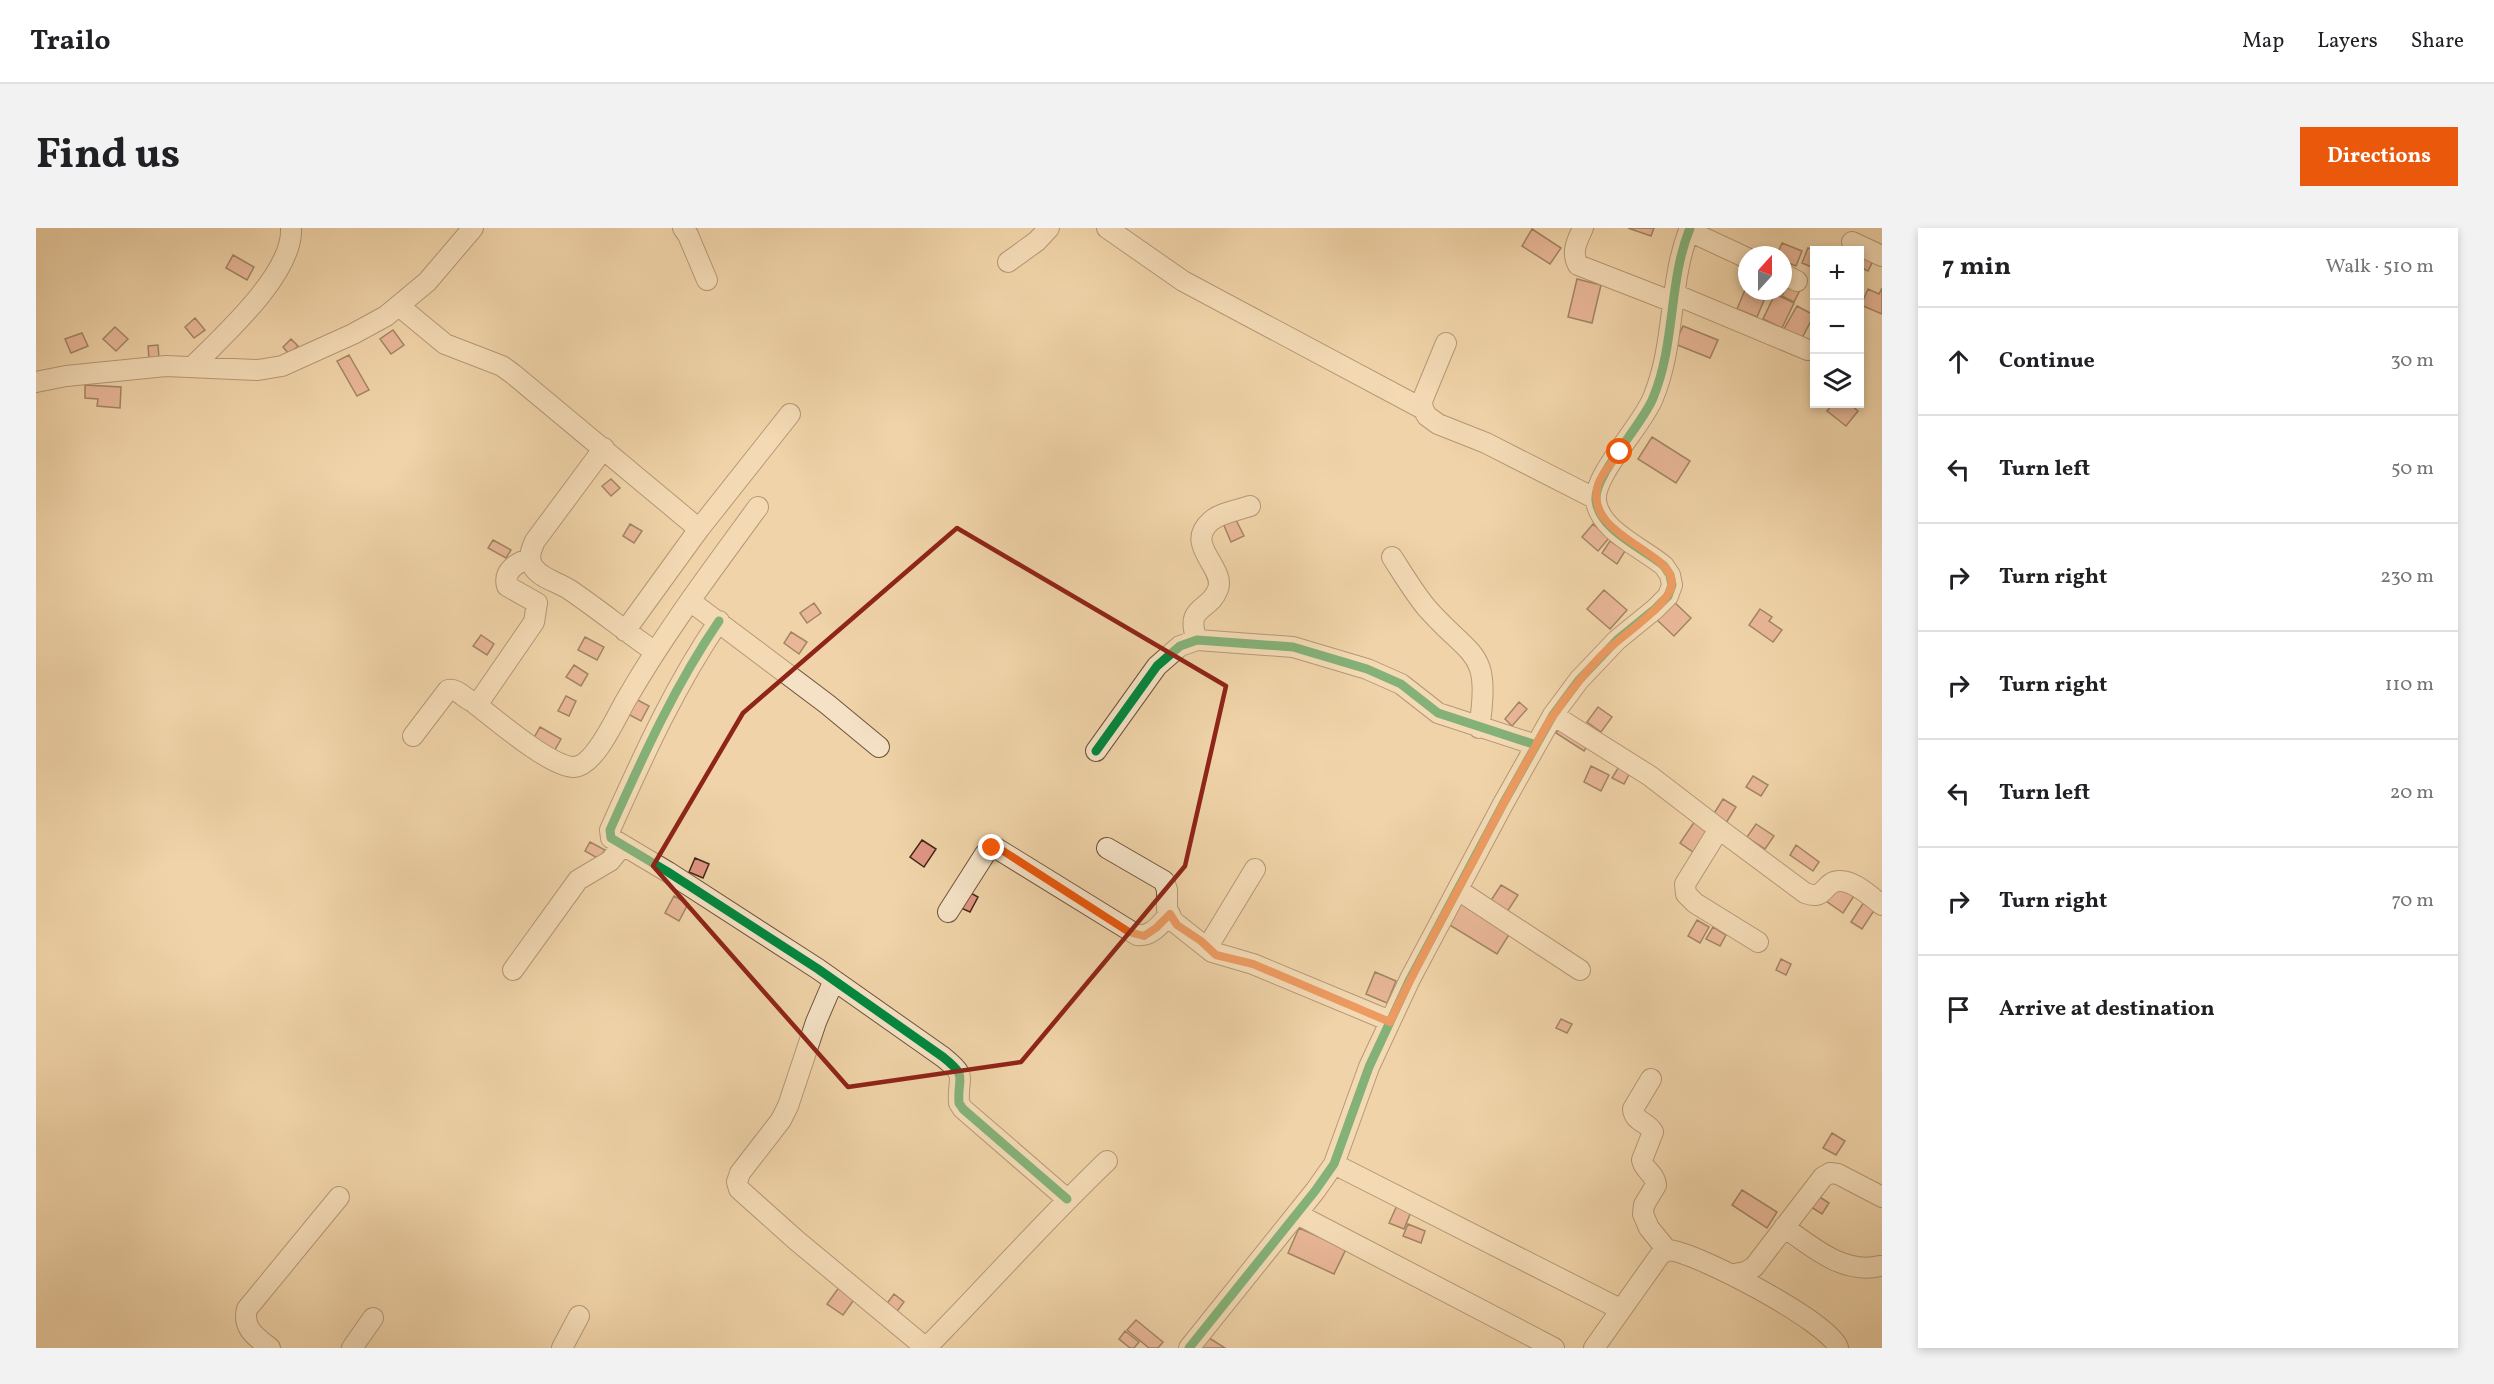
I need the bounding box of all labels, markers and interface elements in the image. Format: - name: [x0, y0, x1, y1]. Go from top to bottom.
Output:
- text: Trailo: [30, 22, 111, 61]
- text: Map: [2242, 27, 2284, 56]
- text: Layers: [2317, 27, 2378, 56]
- text: Share: [2411, 27, 2464, 56]
- text: Find us: [36, 127, 180, 186]
- button: Directions: [2300, 127, 2458, 186]
- north arrow: [1738, 246, 1792, 300]
- map controls: [1810, 246, 1864, 408]
- button: +: [1810, 246, 1864, 300]
- text: 7 min: [1942, 249, 2011, 285]
- text: Walk · 510 m: [2325, 253, 2434, 281]
- button: −: [1810, 300, 1864, 354]
- icon: ahead: [1942, 345, 1975, 378]
- text: Continue: [1999, 346, 2095, 377]
- text: 30 m: [2390, 347, 2434, 375]
- button: layers: [1810, 354, 1864, 408]
- route start: [1606, 438, 1632, 464]
- icon: left: [1942, 453, 1975, 486]
- text: Turn left: [1999, 454, 2090, 485]
- text: 50 m: [2391, 455, 2434, 483]
- icon: right: [1942, 561, 1975, 594]
- text: Turn right: [1999, 562, 2107, 593]
- text: 230 m: [2380, 563, 2434, 591]
- icon: right: [1942, 669, 1975, 702]
- text: Turn right: [1999, 670, 2107, 701]
- text: 110 m: [2385, 671, 2434, 699]
- icon: left: [1942, 777, 1975, 810]
- text: Turn left: [1999, 778, 2090, 809]
- text: 20 m: [2390, 779, 2434, 807]
- route end: [978, 834, 1004, 860]
- icon: right: [1942, 885, 1975, 918]
- text: Turn right: [1999, 886, 2107, 917]
- text: 70 m: [2391, 887, 2434, 915]
- icon: arrive: [1942, 993, 1975, 1026]
- text: Arrive at destination: [1999, 994, 2215, 1025]

